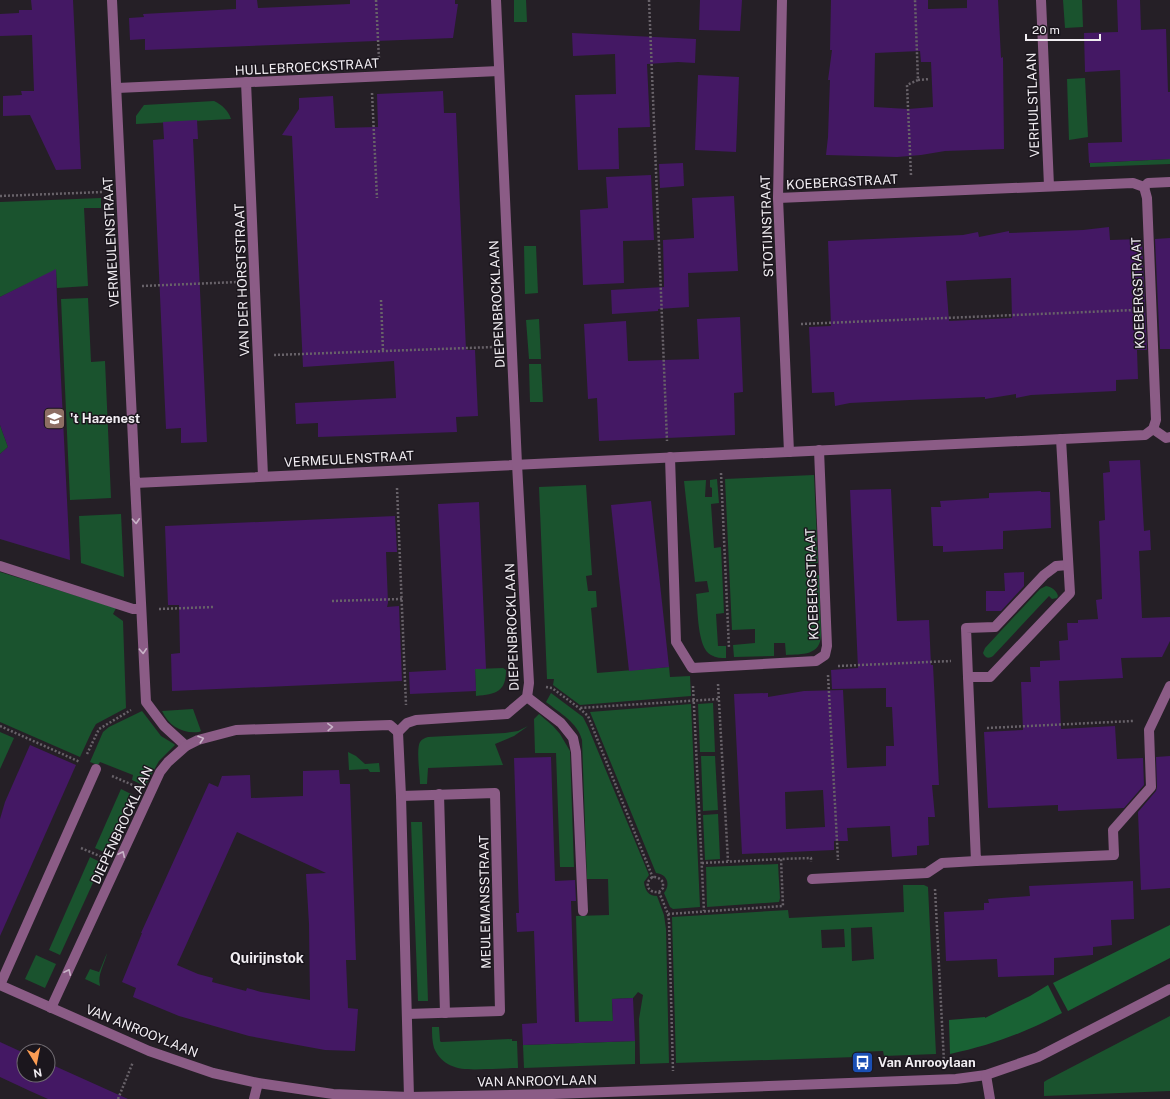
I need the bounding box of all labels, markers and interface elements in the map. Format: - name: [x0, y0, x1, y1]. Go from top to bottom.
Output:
- scale bar: [1026, 16, 1100, 42]
- text: 20 m: [1032, 23, 1060, 37]
- street label: VERHULSTLAAN: [1024, 52, 1042, 158]
- street label: HULLEBROECKSTRAAT: [234, 56, 380, 78]
- street label: KOEBERGSTRAAT: [786, 172, 899, 192]
- street label: STOTIJNSTRAAT: [758, 174, 776, 277]
- street label: VERMEULENSTRAAT: [100, 176, 122, 307]
- street label: VAN DER HORSTSTRAAT: [232, 203, 252, 357]
- street label: KOEBERGSTRAAT: [1129, 237, 1147, 349]
- street label: DIEPENBROCKLAAN: [486, 240, 508, 368]
- school or university icon: 't Hazenest: [41, 405, 67, 431]
- place label: 't Hazenest: [70, 411, 140, 426]
- street label: VERMEULENSTRAAT: [284, 448, 415, 470]
- one-way arrow: [132, 518, 141, 524]
- street label: KOEBERGSTRAAT: [803, 528, 821, 640]
- street label: DIEPENBROCKLAAN: [502, 563, 522, 691]
- one-way arrow: [138, 648, 147, 654]
- one-way arrow: [327, 723, 333, 731]
- one-way arrow: [198, 736, 205, 744]
- street label: DIEPENBROCKLAAN: [88, 764, 156, 886]
- street label: MEULEMANSSTRAAT: [476, 835, 494, 969]
- one-way arrow: [117, 851, 125, 859]
- district label: Quirijnstok: [230, 950, 304, 966]
- one-way arrow: [63, 969, 71, 977]
- street label: VAN ANROOYLAAN: [84, 1002, 200, 1060]
- north arrow: [16, 1043, 56, 1083]
- bus stop icon: Van Anrooylaan: [849, 1049, 875, 1075]
- place label: Van Anrooylaan: [878, 1055, 976, 1070]
- text: N: [32, 1066, 43, 1080]
- street label: VAN ANROOYLAAN: [477, 1072, 597, 1090]

